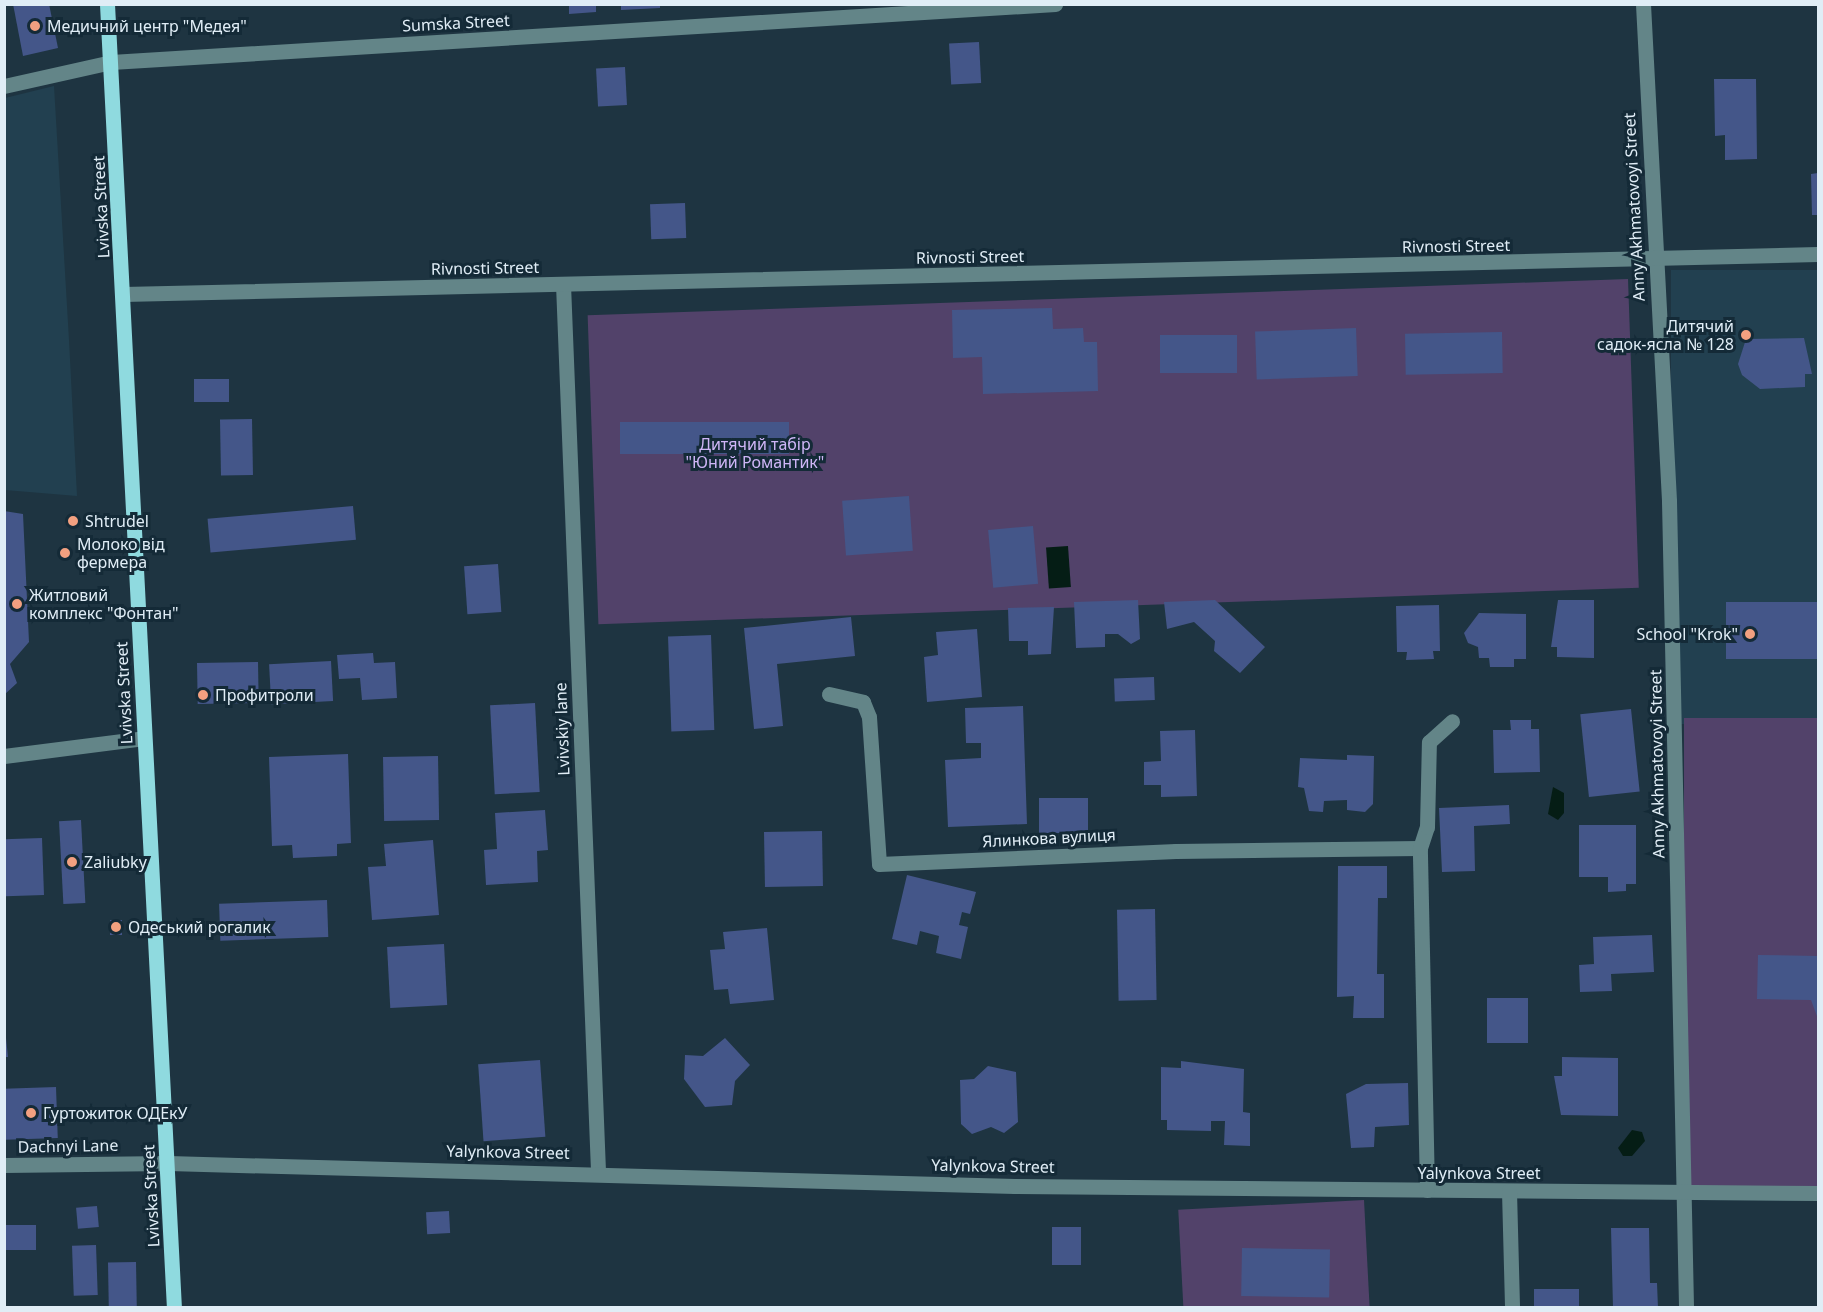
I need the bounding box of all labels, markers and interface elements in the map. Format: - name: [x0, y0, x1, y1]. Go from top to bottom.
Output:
- street label: Sumska Street: [402, 11, 510, 35]
- place label: Медичний центр "Медея": [47, 16, 247, 36]
- marker: Медичний центр "Медея": [28, 19, 42, 33]
- street label: Anny Akhmatovoyi Street: [1619, 112, 1649, 302]
- street label: Lvivska Street: [89, 155, 113, 259]
- street label: Rivnosti Street: [1402, 235, 1510, 257]
- street label: Rivnosti Street: [916, 246, 1024, 268]
- street label: Rivnosti Street: [431, 257, 539, 279]
- place label: Дитячий садок-ясла № 128: [1597, 316, 1734, 354]
- marker: Дитячий садок-ясла № 128: [1739, 328, 1753, 342]
- park label: Дитячий табір "Юний Романтик": [686, 434, 824, 472]
- place label: Shtrudel: [85, 511, 149, 531]
- marker: Shtrudel: [66, 514, 80, 528]
- place label: Молоко від фермера: [77, 534, 165, 572]
- marker: Молоко від фермера: [58, 546, 72, 560]
- place label: Житловий комплекс "Фонтан": [29, 585, 179, 623]
- marker: Житловий комплекс "Фонтан": [10, 597, 24, 611]
- place label: School "Krok": [1637, 624, 1738, 644]
- marker: School "Krok": [1743, 627, 1757, 641]
- street label: Lvivska Street: [112, 641, 136, 745]
- street label: Anny Akhmatovoyi Street: [1646, 670, 1668, 858]
- street label: Lvivskiy lane: [551, 682, 573, 776]
- place label: Профитроли: [215, 685, 314, 705]
- marker: Профитроли: [196, 688, 210, 702]
- street label: Ялинкова вулиця: [982, 825, 1116, 851]
- place label: Zaliubky: [84, 852, 147, 872]
- marker: Zaliubky: [65, 855, 79, 869]
- place label: Одеський рогалик: [128, 917, 271, 937]
- marker: Одеський рогалик: [109, 920, 123, 934]
- place label: Гуртожиток ОДЕкУ: [43, 1103, 187, 1123]
- marker: Гуртожиток ОДЕкУ: [24, 1106, 38, 1120]
- street label: Dachnyi Lane: [17, 1136, 119, 1156]
- street label: Yalynkova Street: [446, 1141, 570, 1163]
- street label: Lvivska Street: [139, 1144, 163, 1248]
- street label: Yalynkova Street: [931, 1155, 1055, 1177]
- street label: Yalynkova Street: [1417, 1163, 1541, 1183]

